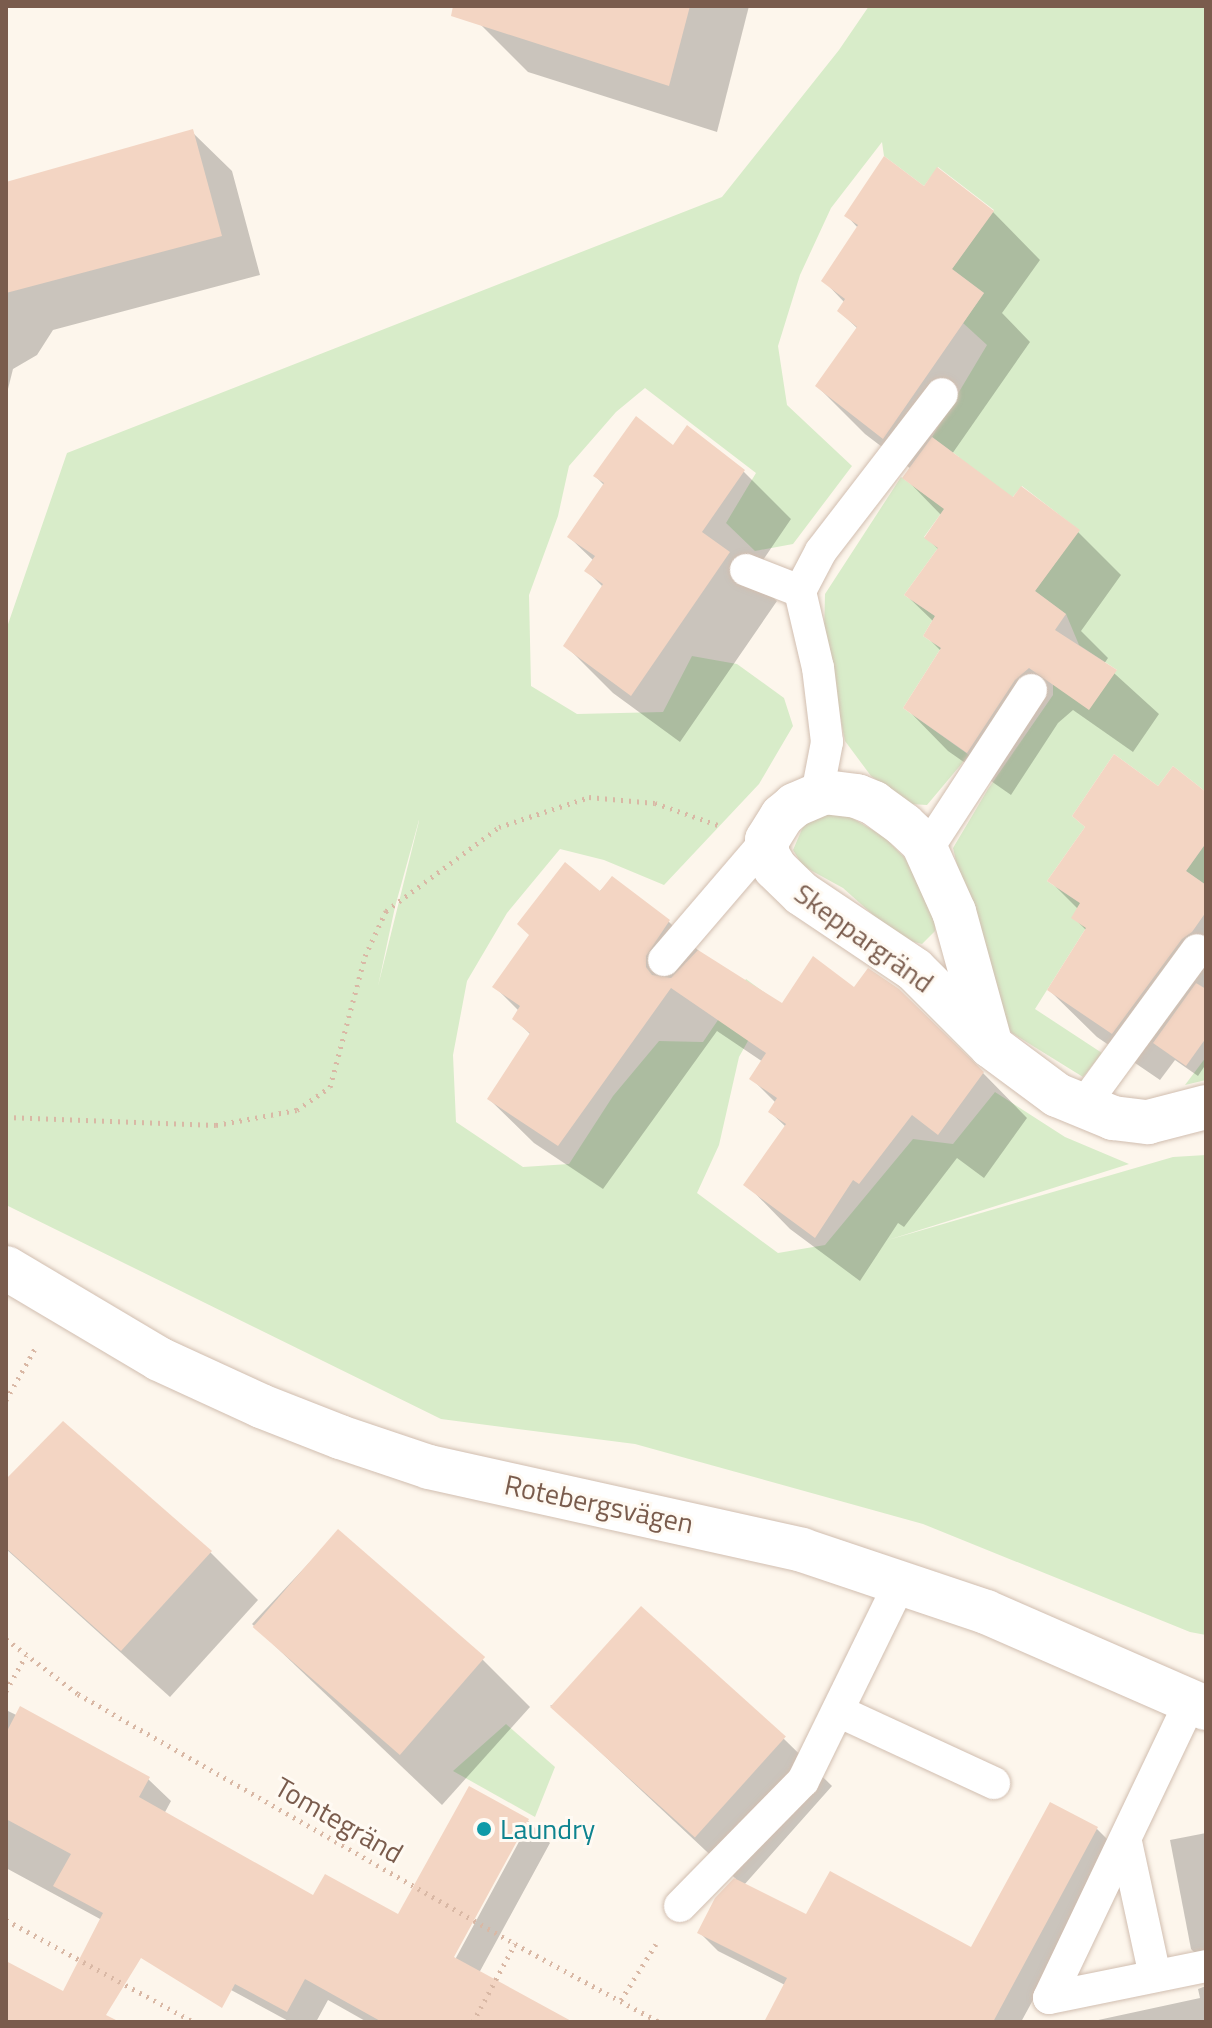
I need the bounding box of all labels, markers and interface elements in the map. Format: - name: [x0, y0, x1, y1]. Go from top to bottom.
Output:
- street label: Skeppargränd: [788, 876, 940, 1000]
- street label: Rotebergsvägen: [502, 1468, 696, 1540]
- street label: Tomtegränd: [269, 1770, 409, 1870]
- place label: Laundry: [500, 1812, 595, 1846]
- marker: Laundry: [475, 1820, 493, 1838]

